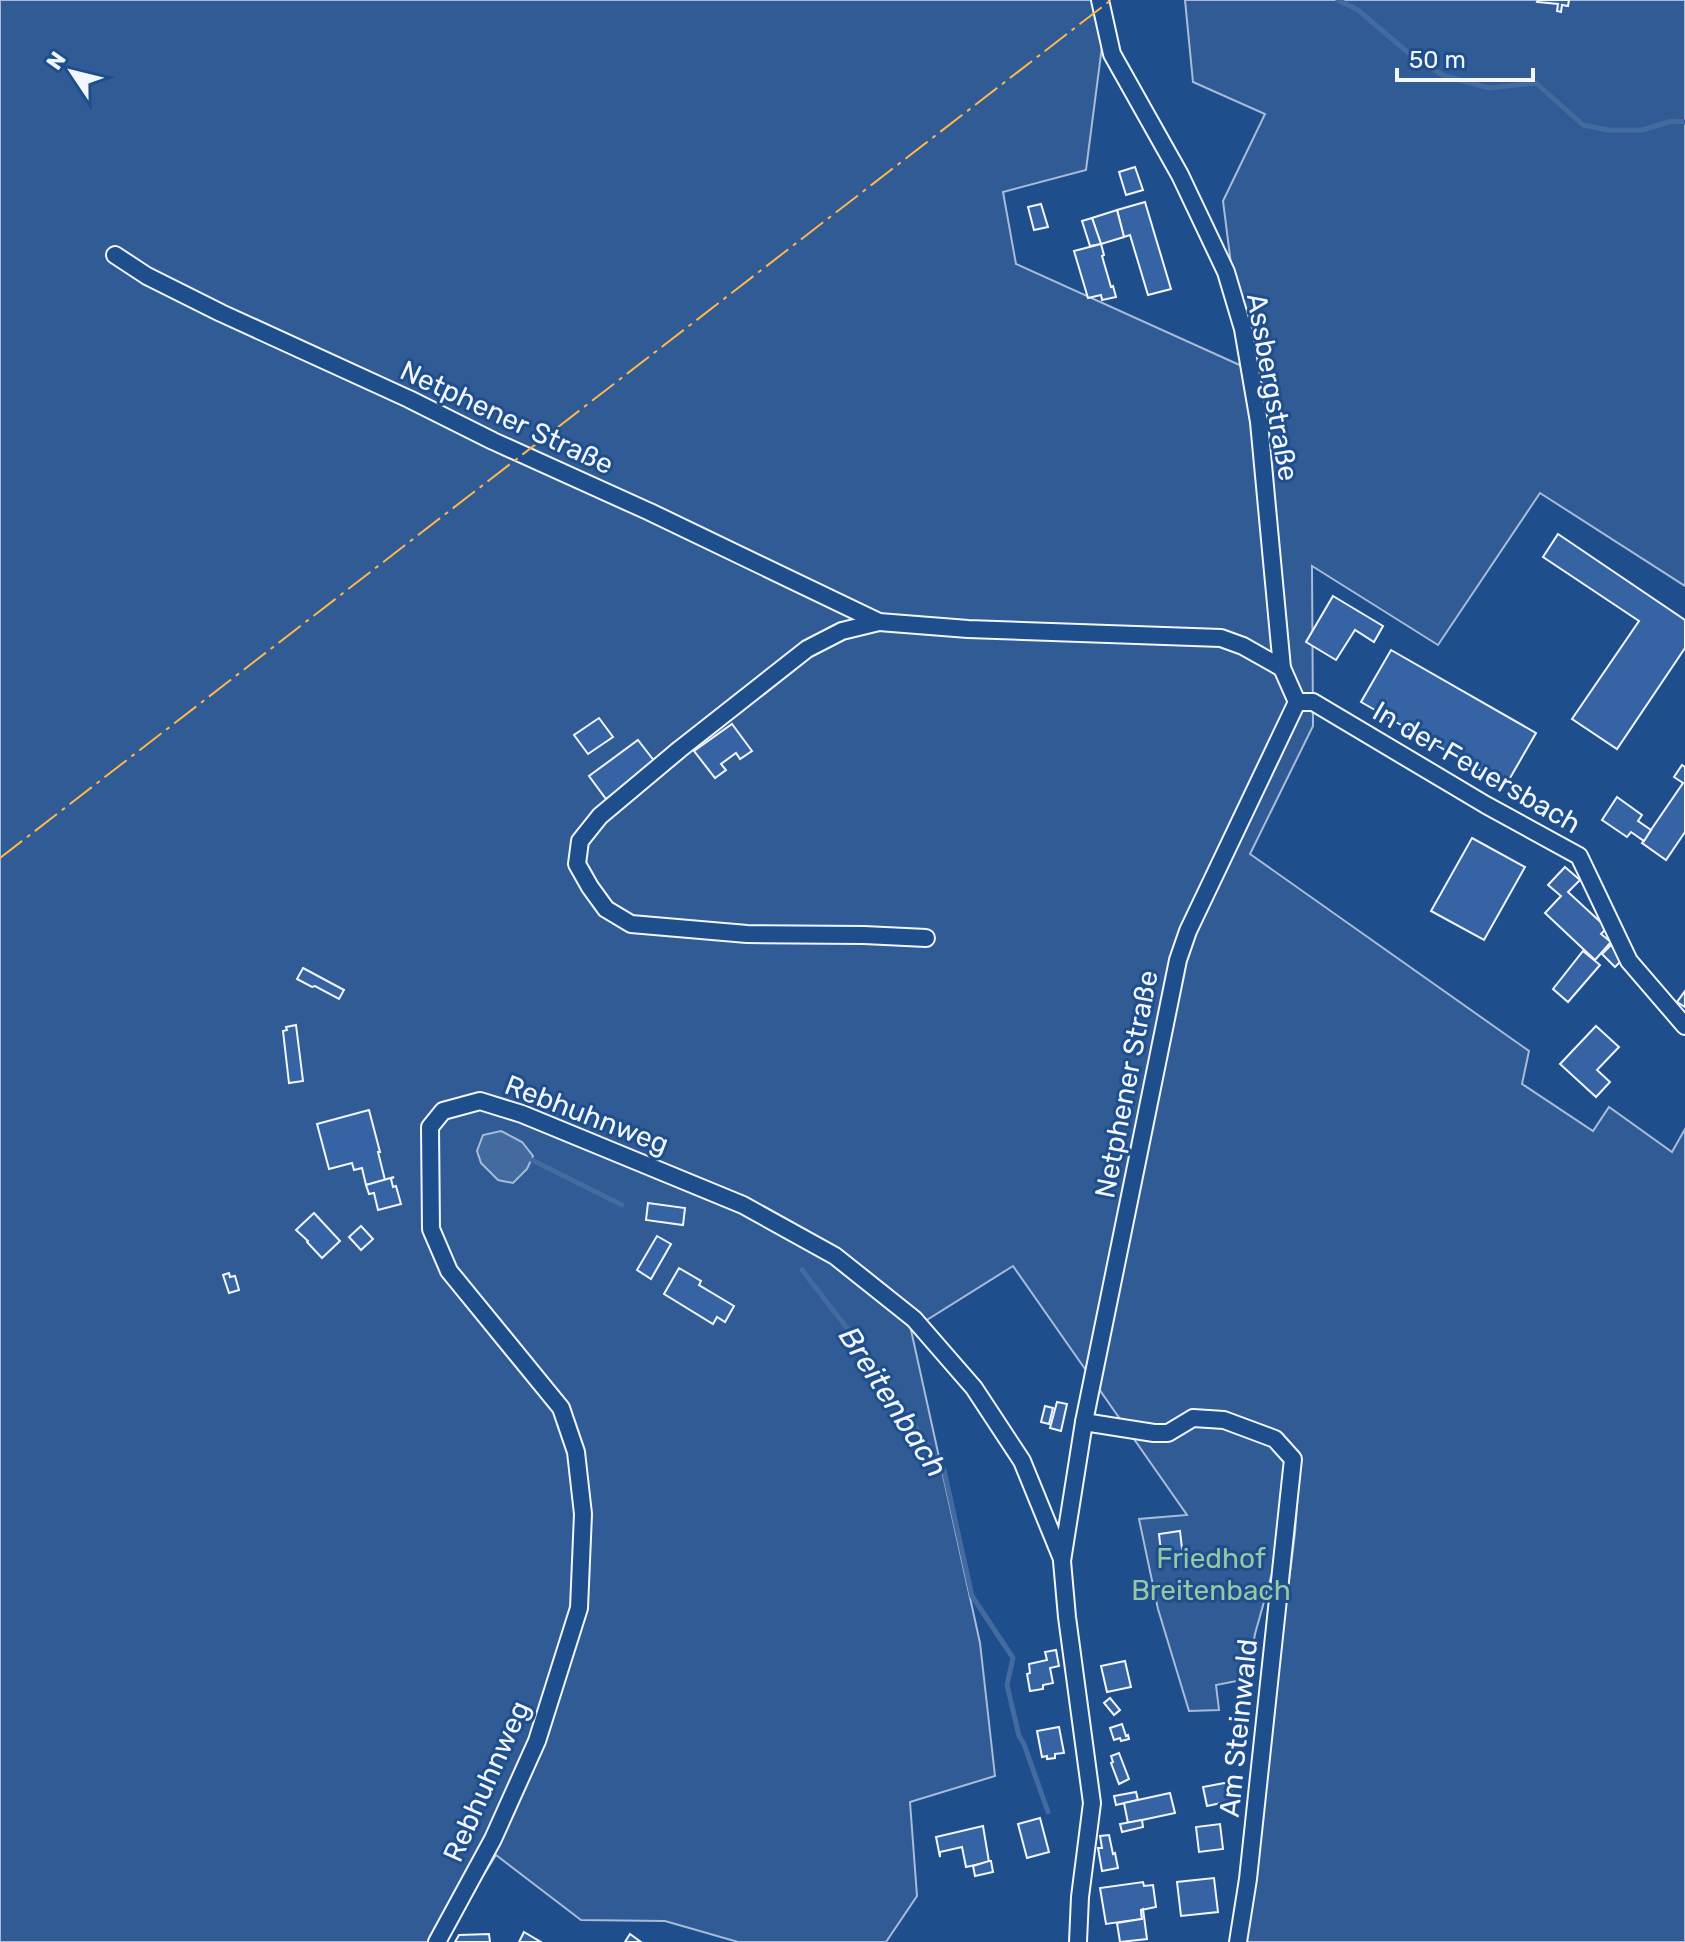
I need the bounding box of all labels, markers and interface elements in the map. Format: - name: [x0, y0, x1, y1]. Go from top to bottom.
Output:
- north arrow: [32, 32, 112, 112]
- scale bar: [1397, 32, 1533, 82]
- text: 50 m: [1409, 46, 1466, 74]
- text: N: [40, 47, 72, 75]
- street label: Assbergstraße: [1240, 291, 1305, 483]
- street label: Netphener Straße: [395, 354, 619, 481]
- street label: In der Feuersbach: [1367, 695, 1587, 840]
- street label: Netphener Straße: [1088, 967, 1165, 1201]
- street label: Rebhuhnweg: [500, 1068, 673, 1161]
- water label: Breitenbach: [831, 1320, 955, 1484]
- park label: Friedhof Breitenbach: [1131, 1542, 1291, 1607]
- street label: Am Steinwald: [1213, 1637, 1264, 1819]
- street label: Rebhuhnweg: [436, 1696, 537, 1867]

